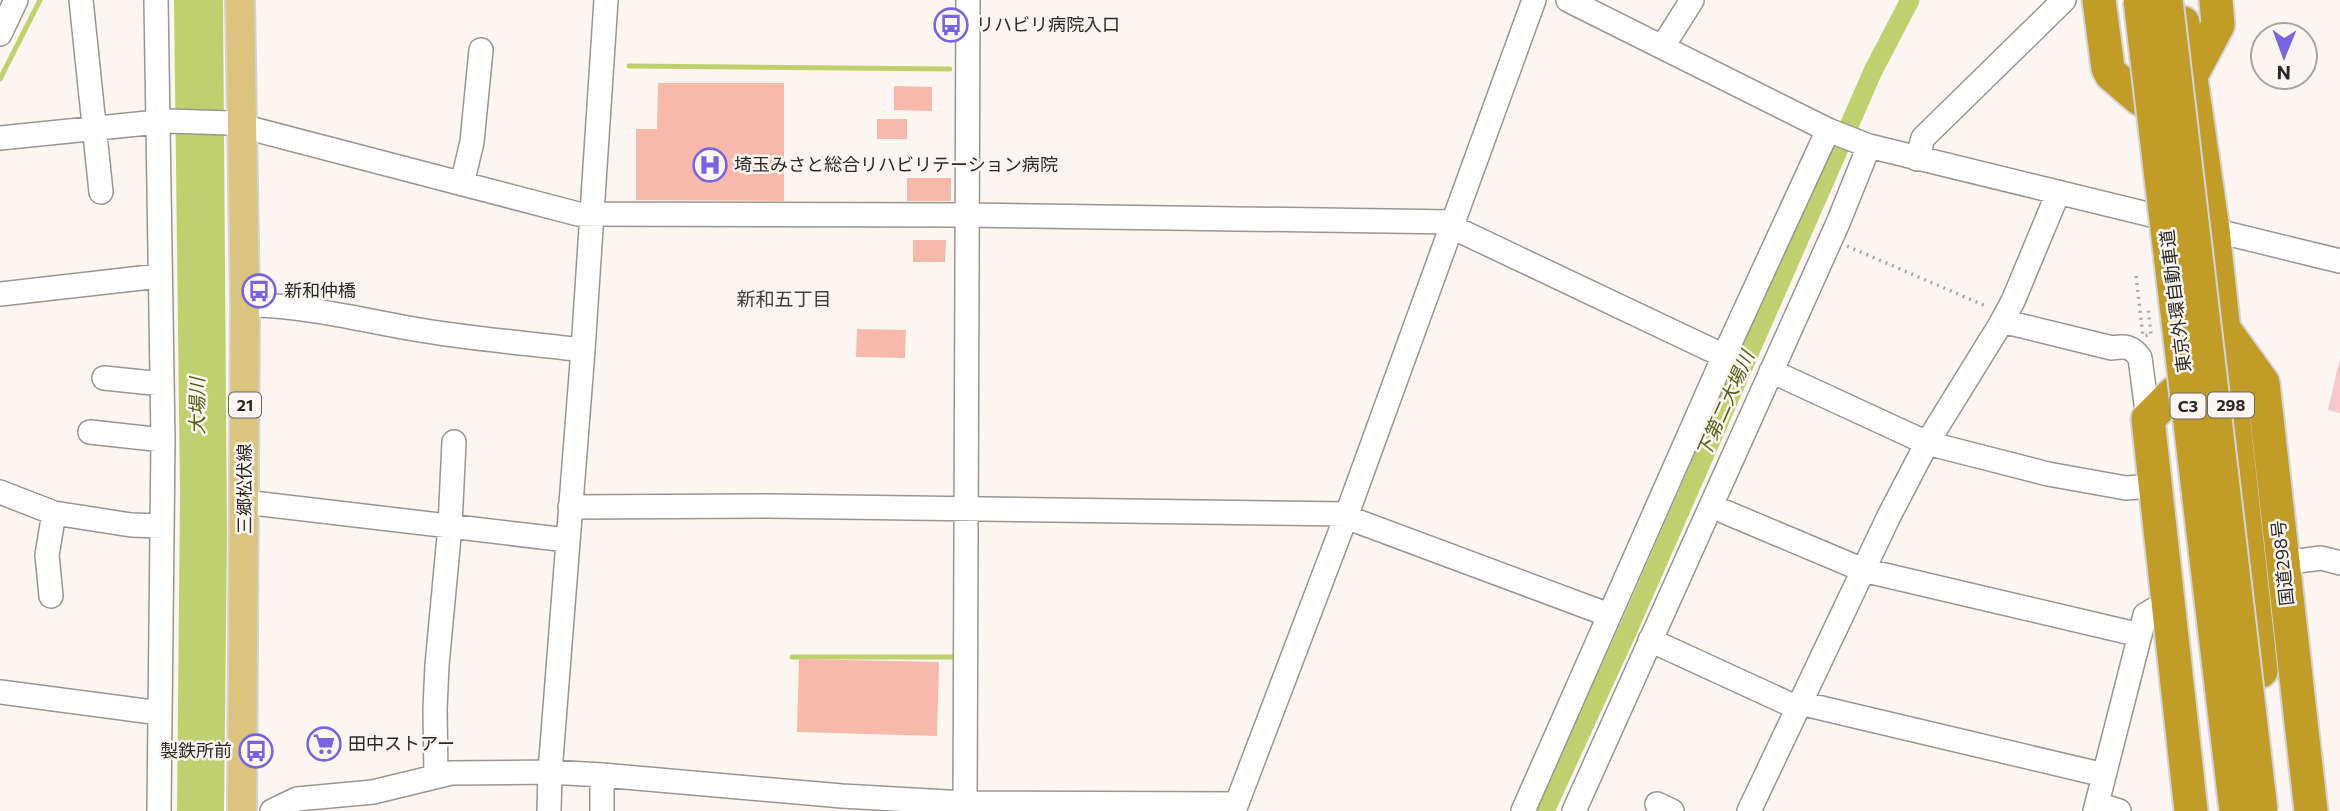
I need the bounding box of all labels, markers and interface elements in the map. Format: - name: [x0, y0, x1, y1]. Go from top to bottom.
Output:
- bus stop icon: リハビリ病院入口: [932, 6, 970, 44]
- place label: リハビリ病院入口: [976, 13, 1120, 35]
- north arrow: [2249, 21, 2319, 91]
- text: N: [2276, 62, 2291, 85]
- hospital icon: 埼玉みさと総合リハビリテーション病院: [691, 146, 729, 184]
- place label: 埼玉みさと総合リハビリテーション病院: [734, 153, 1058, 175]
- street label: 東京外環自動車道: [2155, 228, 2195, 374]
- bus stop icon: 新和仲橋: [240, 272, 278, 310]
- place label: 新和仲橋: [284, 279, 356, 301]
- district label: 新和五丁目: [736, 287, 832, 310]
- water label: 下第二大場川: [1691, 345, 1759, 461]
- water label: 大場川: [185, 376, 208, 435]
- road number: 21: [229, 392, 261, 418]
- road number: 298: [2208, 392, 2254, 418]
- road number: C3: [2170, 394, 2206, 418]
- street label: 三郷松伏線: [233, 444, 255, 534]
- street label: 国道298号: [2267, 519, 2297, 607]
- supermarket icon: 田中ストアー: [305, 725, 343, 763]
- bus stop icon: 製鉄所前: [237, 732, 275, 770]
- place label: 田中ストアー: [348, 732, 455, 754]
- place label: 製鉄所前: [160, 739, 232, 761]

